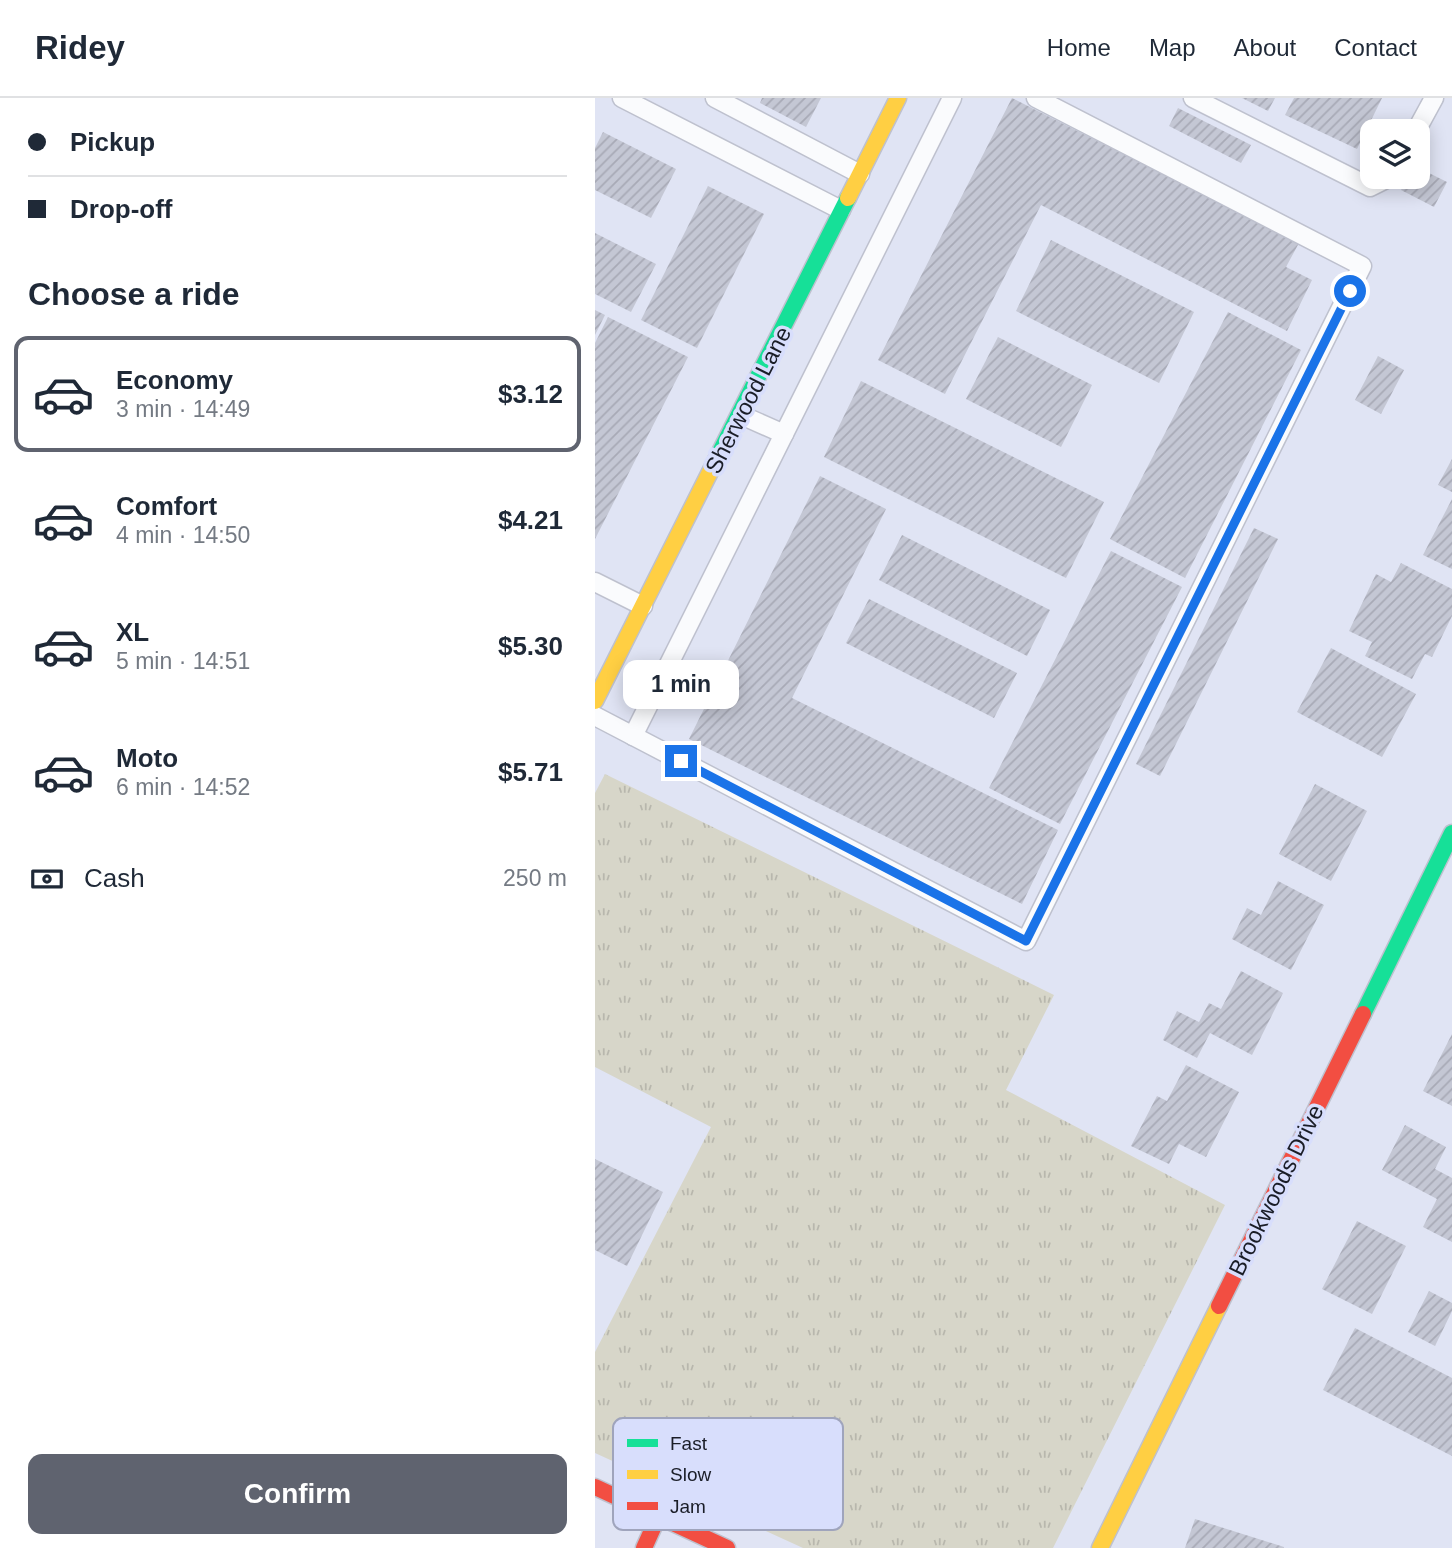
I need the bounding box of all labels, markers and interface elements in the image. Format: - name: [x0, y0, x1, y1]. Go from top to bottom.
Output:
- text: Ridey: [35, 29, 125, 66]
- text: Home: [1047, 34, 1111, 61]
- text: Map: [1149, 34, 1196, 61]
- text: About: [1234, 34, 1296, 61]
- text: Contact: [1334, 34, 1417, 61]
- map controls: [1360, 119, 1430, 189]
- button: layers: [1360, 119, 1430, 189]
- text: Pickup: [70, 127, 155, 157]
- text: Drop-off: [70, 194, 173, 224]
- route start: [1334, 275, 1366, 307]
- text: Choose a ride: [28, 276, 240, 312]
- street label: Sherwood Lane: [700, 322, 796, 478]
- icon: car: [32, 363, 95, 426]
- text: Economy: [116, 365, 233, 395]
- text: $3.12: [498, 379, 563, 409]
- text: 3 min · 14:49: [116, 396, 250, 422]
- icon: car: [32, 489, 95, 552]
- text: Comfort: [116, 491, 217, 521]
- text: $4.21: [498, 505, 563, 535]
- text: 4 min · 14:50: [116, 522, 250, 548]
- icon: car: [32, 615, 95, 678]
- text: XL: [116, 617, 149, 647]
- text: $5.30: [498, 631, 563, 661]
- text: 5 min · 14:51: [116, 648, 250, 674]
- callout: 1 min: [623, 660, 739, 708]
- text: 1 min: [651, 671, 711, 697]
- icon: car: [32, 741, 95, 804]
- text: Moto: [116, 743, 178, 773]
- route end: [665, 745, 697, 777]
- text: $5.71: [498, 757, 563, 787]
- text: 6 min · 14:52: [116, 774, 250, 800]
- icon: cash: [28, 860, 66, 898]
- text: Cash: [84, 863, 145, 893]
- text: 250 m: [503, 865, 567, 891]
- street label: Brookwoods Drive: [1223, 1100, 1329, 1280]
- legend: [613, 1418, 843, 1530]
- text: Fast: [670, 1433, 708, 1454]
- button: Confirm: [28, 1454, 567, 1534]
- text: Slow: [670, 1464, 711, 1485]
- text: Jam: [670, 1496, 706, 1517]

